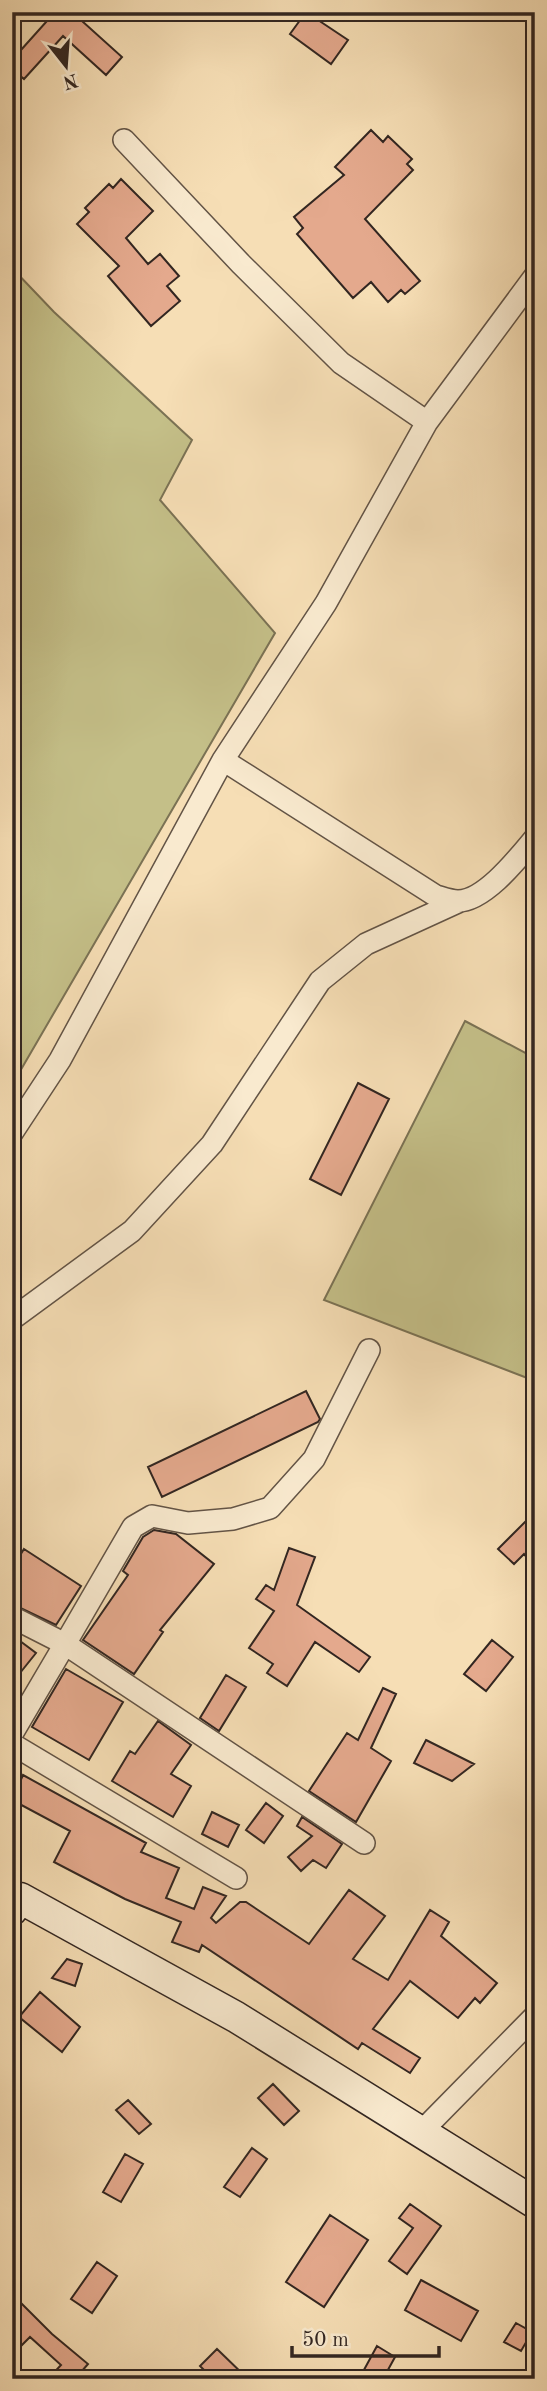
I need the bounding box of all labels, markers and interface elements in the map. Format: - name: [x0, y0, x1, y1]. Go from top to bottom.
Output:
- north arrow: [32, 32, 102, 102]
- text: N: [60, 69, 80, 91]
- scale bar: [292, 2314, 438, 2358]
- text: 50 m: [302, 2330, 349, 2351]

